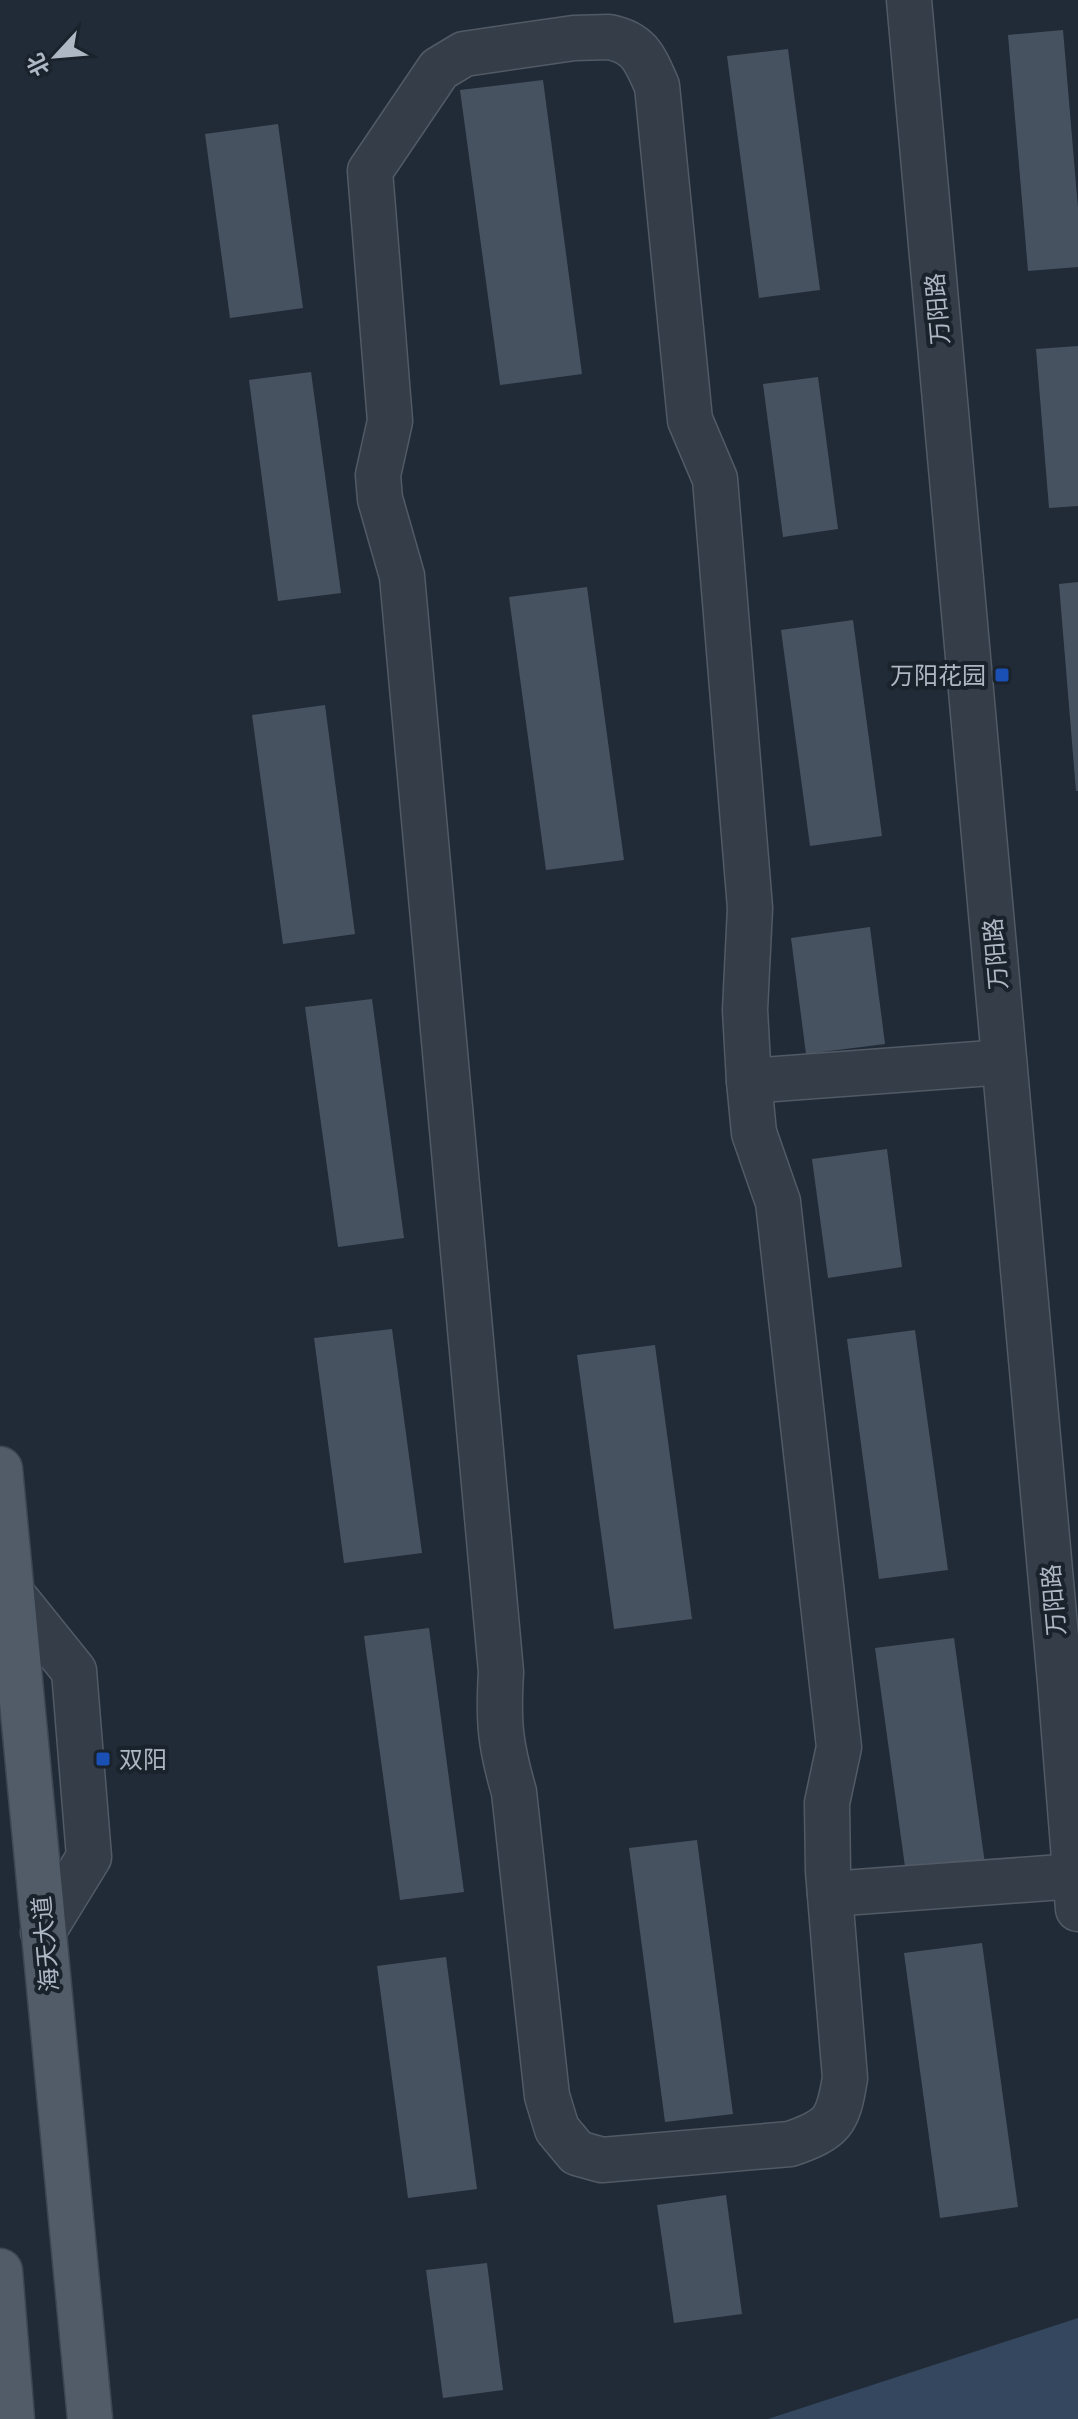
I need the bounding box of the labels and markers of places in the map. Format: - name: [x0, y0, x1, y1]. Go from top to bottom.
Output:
- place label: 万阳花园: [890, 661, 986, 689]
- marker: 万阳花园: [993, 666, 1011, 684]
- place label: 双阳: [119, 1745, 167, 1773]
- marker: 双阳: [94, 1750, 112, 1768]

